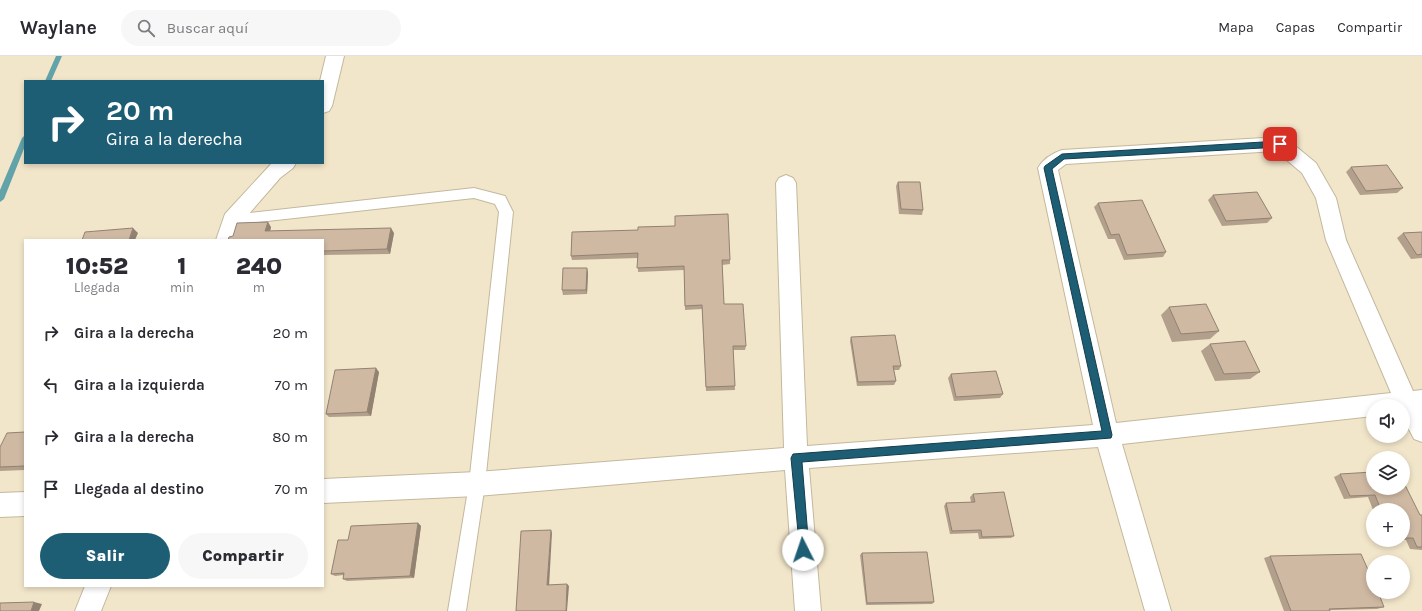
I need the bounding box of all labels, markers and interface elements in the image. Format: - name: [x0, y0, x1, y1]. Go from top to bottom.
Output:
- search box: [121, 10, 401, 46]
- text: Waylane: [20, 17, 97, 39]
- icon: search: [135, 17, 157, 39]
- text: Buscar aquí: [167, 19, 249, 37]
- text: Mapa: [1218, 19, 1254, 36]
- text: Capas: [1276, 19, 1315, 36]
- text: Compartir: [1337, 19, 1402, 36]
- text: 20 m: [106, 94, 174, 127]
- icon: right: [40, 96, 92, 148]
- pin: [1263, 127, 1297, 161]
- text: Gira a la derecha: [106, 128, 243, 150]
- icon: arrive: [1269, 133, 1291, 155]
- text: 10:52: [66, 252, 128, 280]
- text: 1: [177, 252, 187, 280]
- text: 240: [236, 252, 282, 280]
- text: Llegada: [74, 280, 120, 295]
- text: min: [170, 280, 194, 295]
- text: m: [253, 280, 265, 295]
- icon: right: [40, 322, 62, 344]
- text: Gira a la derecha: [74, 324, 194, 342]
- text: 20 m: [273, 324, 308, 342]
- icon: left: [40, 374, 62, 396]
- text: Gira a la izquierda: [74, 376, 205, 394]
- text: 70 m: [274, 376, 308, 394]
- map controls: [1366, 399, 1410, 599]
- button: sound: [1366, 399, 1410, 443]
- icon: right: [40, 426, 62, 448]
- text: Gira a la derecha: [74, 428, 194, 446]
- text: 80 m: [272, 428, 308, 446]
- button: layers: [1366, 451, 1410, 495]
- icon: arrive: [40, 478, 62, 500]
- text: Llegada al destino: [74, 480, 204, 498]
- text: 70 m: [274, 480, 308, 498]
- button: +: [1366, 503, 1410, 547]
- position arrow: [782, 529, 824, 571]
- button: Salir: [40, 533, 170, 579]
- button: Compartir: [178, 533, 308, 579]
- button: −: [1366, 555, 1410, 599]

